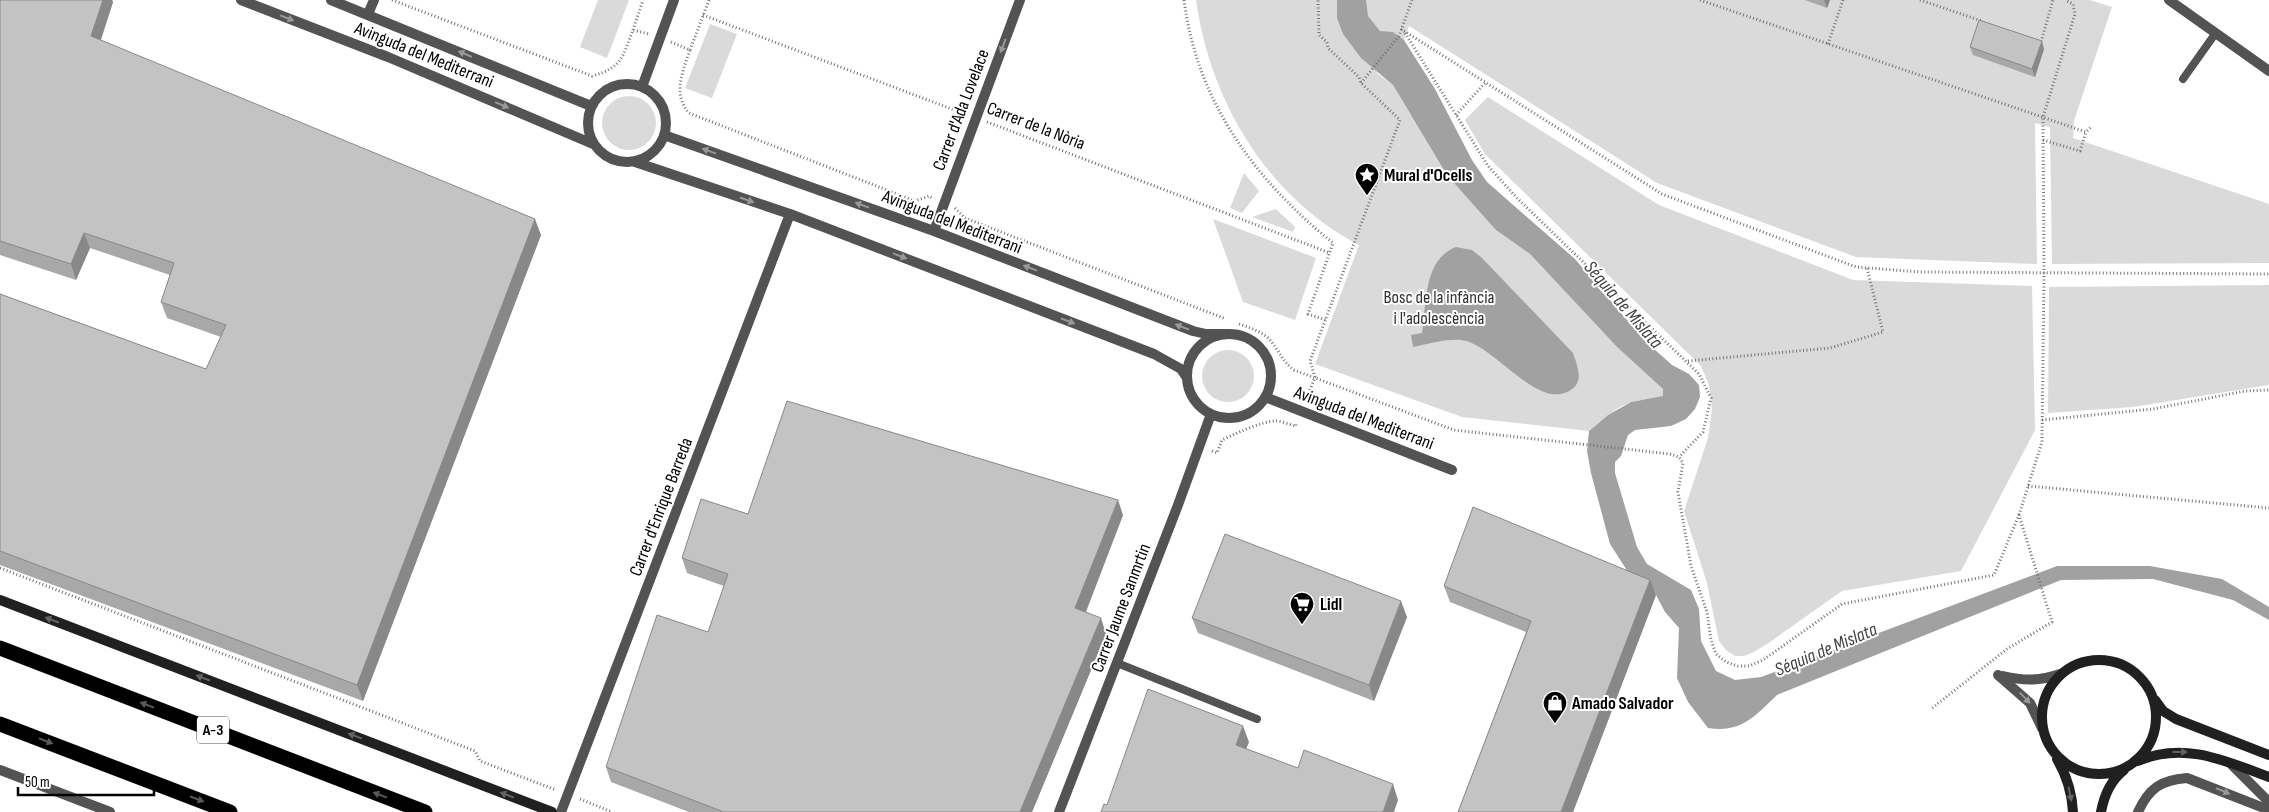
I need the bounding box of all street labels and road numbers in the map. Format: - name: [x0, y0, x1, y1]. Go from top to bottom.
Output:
- street label: Avinguda del Mediterrani: [351, 17, 496, 92]
- street label: Carrer d'Ada Lovelace: [928, 46, 994, 174]
- street label: Carrer de la Nòria: [984, 98, 1088, 154]
- street label: Avinguda del Mediterrani: [878, 185, 1025, 258]
- street label: Avinguda del Mediterrani: [1290, 381, 1437, 454]
- street label: Carrer d'Enrique Barreda: [625, 435, 697, 579]
- street label: Carrer Jaume Sanmrtin: [1087, 541, 1155, 675]
- road number: A-3: [197, 716, 229, 744]

